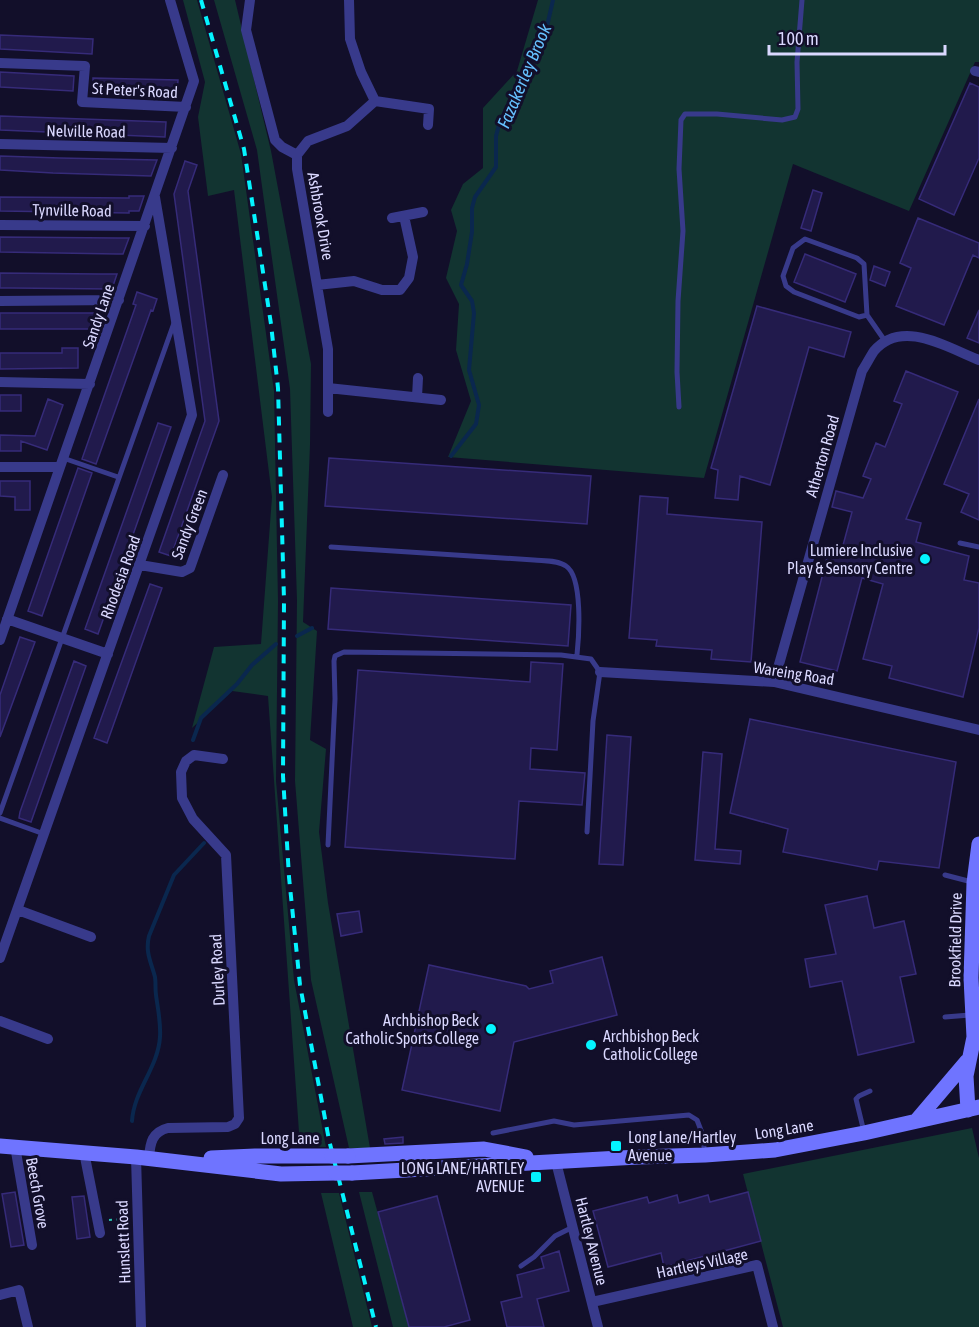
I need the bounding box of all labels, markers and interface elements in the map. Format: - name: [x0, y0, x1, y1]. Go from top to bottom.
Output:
- scale bar: [769, 18, 944, 56]
- water label: Fazakerley Brook: [493, 20, 556, 131]
- text: 100 m: [778, 28, 819, 49]
- street label: St Peter's Road: [92, 79, 178, 101]
- street label: Nelville Road: [46, 121, 126, 141]
- street label: Ashbrook Drive: [304, 171, 338, 261]
- street label: Tynville Road: [32, 200, 112, 221]
- street label: Sandy Lane: [79, 281, 118, 351]
- street label: Atherton Road: [802, 413, 842, 499]
- street label: Sandy Green: [167, 486, 212, 562]
- street label: Rhodesia Road: [97, 533, 143, 621]
- place label: Lumiere Inclusive Play & Sensory Centre: [787, 541, 913, 578]
- marker: Lumiere Inclusive Play & Sensory Centre: [918, 552, 932, 566]
- street label: Wareing Road: [752, 658, 836, 689]
- street label: Brookfield Drive: [945, 893, 965, 987]
- street label: Durley Road: [206, 934, 229, 1006]
- place label: Archbishop Beck Catholic Sports College: [345, 1011, 479, 1048]
- marker: Archbishop Beck Catholic Sports College: [484, 1022, 498, 1036]
- place label: Archbishop Beck Catholic College: [603, 1027, 699, 1064]
- marker: Archbishop Beck Catholic College: [584, 1038, 598, 1052]
- street label: Long Lane: [753, 1115, 815, 1144]
- place label: Long Lane/Hartley Avenue: [628, 1128, 737, 1164]
- street label: Long Lane: [260, 1129, 320, 1148]
- marker: Long Lane/Hartley Avenue: [609, 1139, 623, 1153]
- street label: Beech Grove: [23, 1156, 53, 1230]
- place label: LONG LANE/HARTLEY AVENUE: [401, 1159, 525, 1195]
- marker: LONG LANE/HARTLEY AVENUE: [529, 1170, 543, 1184]
- street label: Hartley Avenue: [571, 1195, 612, 1287]
- street label: Hunslett Road: [113, 1200, 133, 1284]
- street label: Hartleys Village: [655, 1245, 749, 1282]

